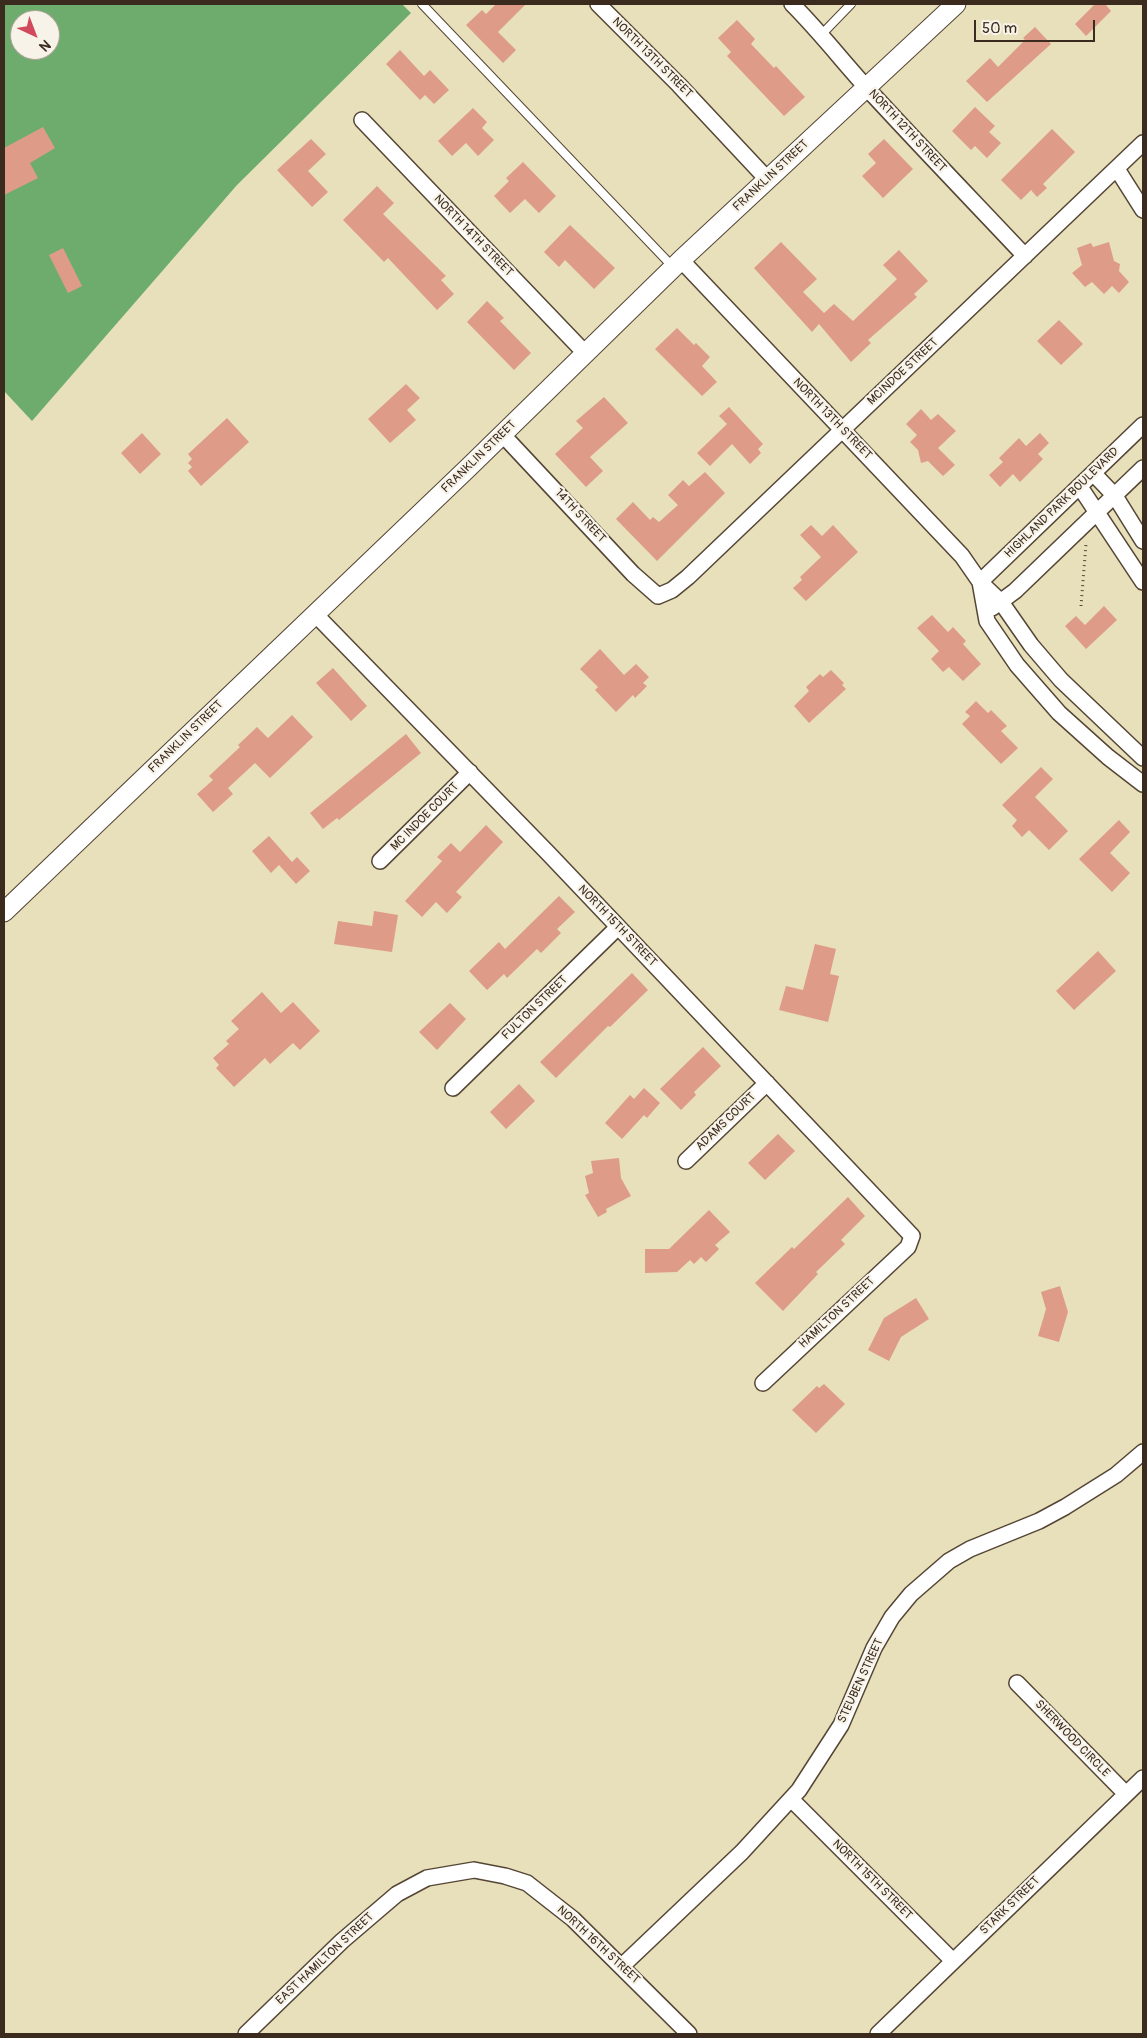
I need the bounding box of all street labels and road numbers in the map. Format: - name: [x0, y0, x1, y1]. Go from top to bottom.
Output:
- street label: NORTH 13TH STREET: [609, 15, 695, 101]
- street label: NORTH 12TH STREET: [865, 87, 949, 175]
- street label: FRANKLIN STREET: [730, 137, 812, 215]
- street label: NORTH 14TH STREET: [430, 192, 516, 280]
- street label: MCINDOE STREET: [865, 336, 941, 408]
- street label: NORTH 13TH STREET: [789, 375, 875, 463]
- street label: FRANKLIN STREET: [439, 418, 519, 496]
- street label: HIGHLAND PARK BOULEVARD: [1002, 445, 1122, 561]
- street label: 14TH STREET: [551, 486, 609, 546]
- street label: FRANKLIN STREET: [146, 698, 226, 776]
- street label: MC INDOE COURT: [388, 780, 462, 854]
- street label: NORTH 15TH STREET: [575, 882, 659, 970]
- street label: FULTON STREET: [499, 973, 571, 1043]
- street label: ADAMS COURT: [693, 1090, 759, 1154]
- street label: HAMILTON STREET: [796, 1274, 878, 1352]
- street label: STEUBEN STREET: [835, 1636, 887, 1726]
- street label: SHERWOOD CIRCLE: [1032, 1697, 1112, 1781]
- street label: NORTH 15TH STREET: [829, 1837, 915, 1923]
- street label: STARK STREET: [977, 1874, 1043, 1938]
- street label: NORTH 16TH STREET: [554, 1903, 642, 1987]
- street label: EAST HAMILTON STREET: [273, 1910, 377, 2008]

